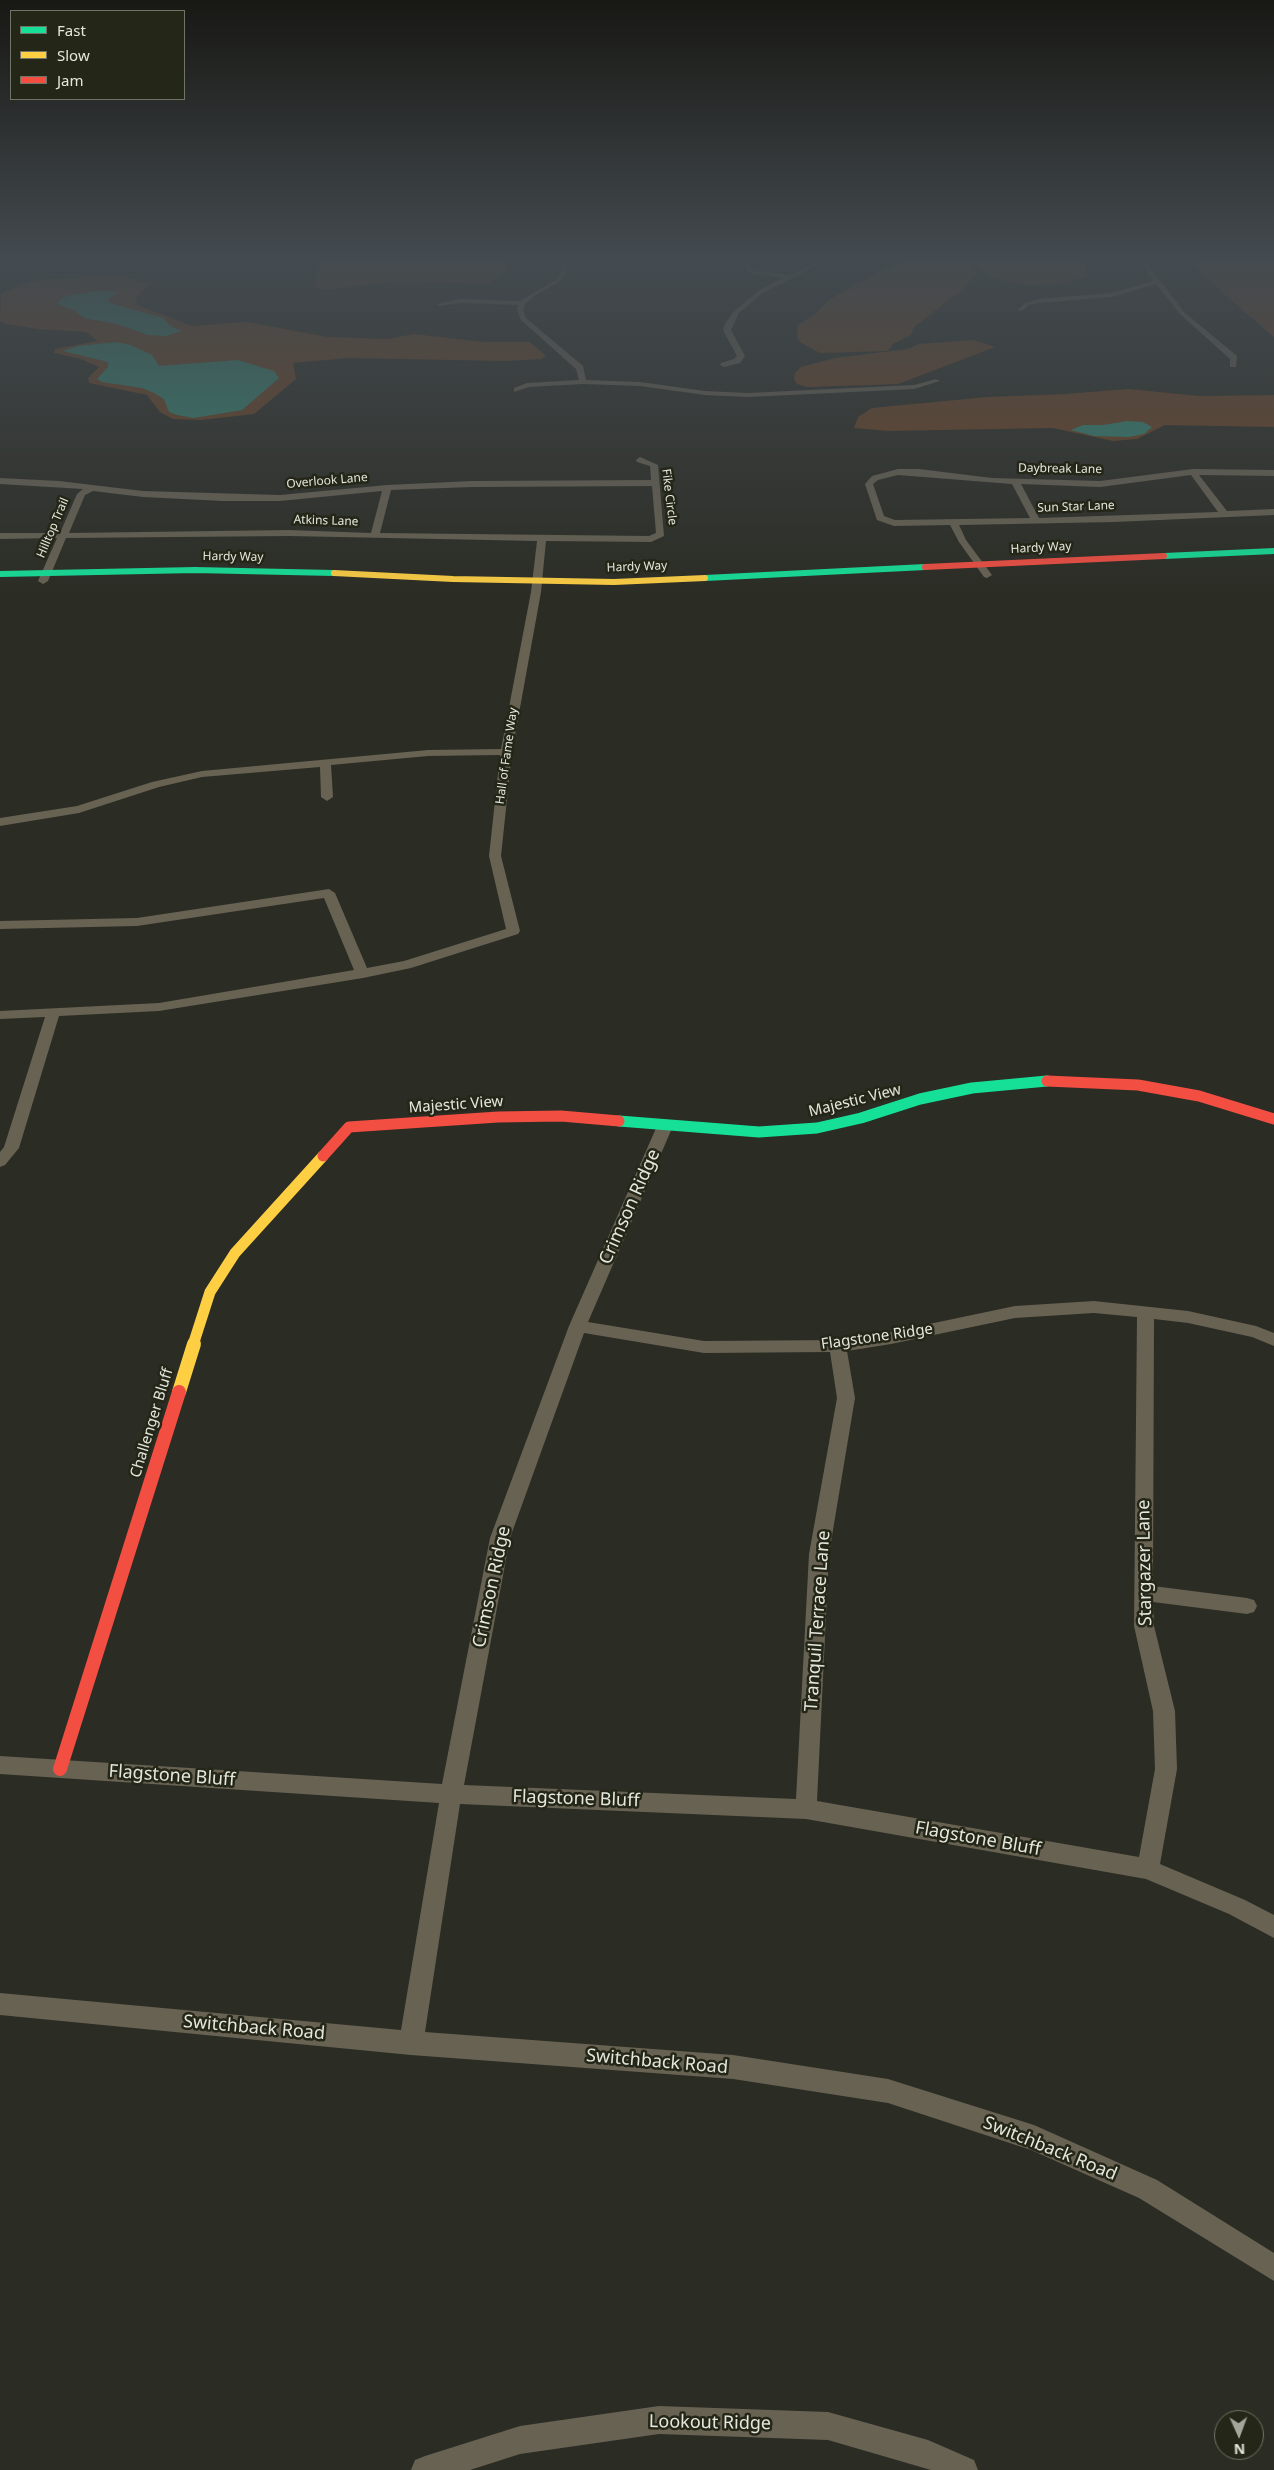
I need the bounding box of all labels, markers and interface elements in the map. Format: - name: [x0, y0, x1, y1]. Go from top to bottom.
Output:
- legend: [10, 10, 185, 100]
- text: Fast: [57, 20, 86, 40]
- text: Slow: [57, 45, 90, 65]
- text: Jam: [57, 70, 84, 90]
- street label: Daybreak Lane: [1018, 461, 1102, 477]
- street label: Fike Circle: [658, 468, 680, 526]
- street label: Overlook Lane: [286, 470, 368, 492]
- street label: Hilltop Trail: [34, 496, 72, 560]
- street label: Sun Star Lane: [1037, 498, 1115, 516]
- street label: Atkins Lane: [293, 513, 359, 529]
- street label: Hardy Way: [1010, 539, 1072, 557]
- street label: Hardy Way: [203, 549, 263, 565]
- street label: Hardy Way: [606, 559, 668, 575]
- street label: Hall of Fame Way: [493, 707, 521, 805]
- street label: Majestic View: [807, 1081, 903, 1121]
- street label: Majestic View: [408, 1093, 504, 1117]
- street label: Crimson Ridge: [595, 1146, 665, 1268]
- street label: Flagstone Ridge: [820, 1320, 934, 1354]
- street label: Challenger Bluff: [127, 1366, 177, 1480]
- street label: Stargazer Lane: [1133, 1500, 1157, 1626]
- street label: Crimson Ridge: [469, 1524, 515, 1650]
- street label: Tranquil Terrace Lane: [801, 1530, 835, 1712]
- street label: Flagstone Bluff: [108, 1761, 236, 1791]
- street label: Flagstone Bluff: [512, 1786, 640, 1812]
- street label: Flagstone Bluff: [914, 1817, 1042, 1861]
- street label: Switchback Road: [182, 2011, 326, 2045]
- street label: Switchback Road: [585, 2045, 729, 2079]
- street label: Switchback Road: [980, 2112, 1120, 2186]
- north arrow: [1214, 2410, 1264, 2460]
- street label: Lookout Ridge: [649, 2411, 771, 2435]
- text: N: [1233, 2440, 1246, 2459]

